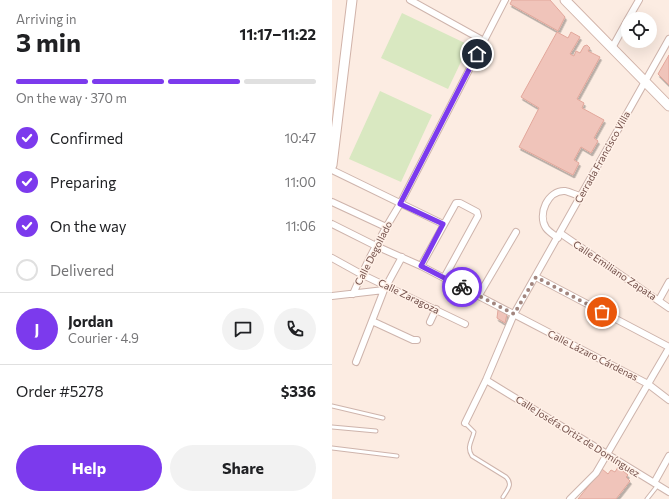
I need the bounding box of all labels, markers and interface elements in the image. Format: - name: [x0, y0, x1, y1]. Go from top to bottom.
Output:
- text: Arriving in: [16, 11, 76, 27]
- map controls: [621, 12, 657, 48]
- button: locate: [621, 12, 657, 48]
- text: 11:17–11:22: [240, 25, 316, 43]
- text: 3 min: [16, 26, 81, 57]
- pin: [460, 37, 494, 71]
- icon: home: [466, 43, 488, 65]
- text: On the way · 370 m: [16, 90, 127, 106]
- street label: Cerrada Francisco Villa: [572, 109, 632, 205]
- icon: check: [16, 127, 38, 149]
- text: Confirmed: [50, 129, 123, 147]
- text: 10:47: [284, 130, 316, 146]
- icon: check: [16, 171, 38, 193]
- text: Preparing: [50, 173, 116, 191]
- text: 11:00: [285, 174, 316, 190]
- icon: check: [16, 215, 38, 237]
- text: On the way: [50, 217, 127, 235]
- text: 11:06: [285, 218, 316, 234]
- street label: Calle Degollado: [352, 219, 394, 287]
- street label: Calle Emiliano Zapata: [571, 238, 659, 302]
- text: Delivered: [50, 261, 114, 279]
- courier: [442, 267, 482, 307]
- street label: Calle Zaragoza: [376, 276, 442, 316]
- icon: bike: [451, 276, 473, 298]
- pin: [585, 295, 619, 329]
- icon: bag: [591, 301, 613, 323]
- button: chat: [222, 308, 264, 350]
- button: phone: [274, 308, 316, 350]
- text: Jordan: [68, 312, 113, 330]
- text: J: [35, 320, 39, 338]
- street label: Calle Lázaro Cárdenas: [546, 327, 640, 383]
- text: Courier · 4.9: [68, 330, 139, 346]
- text: Order #5278: [16, 382, 104, 400]
- text: $336: [281, 382, 316, 400]
- street label: Calle Joséfa Ortiz de Domínguez: [514, 393, 642, 479]
- button: Help: [16, 445, 162, 491]
- button: Share: [170, 445, 316, 491]

